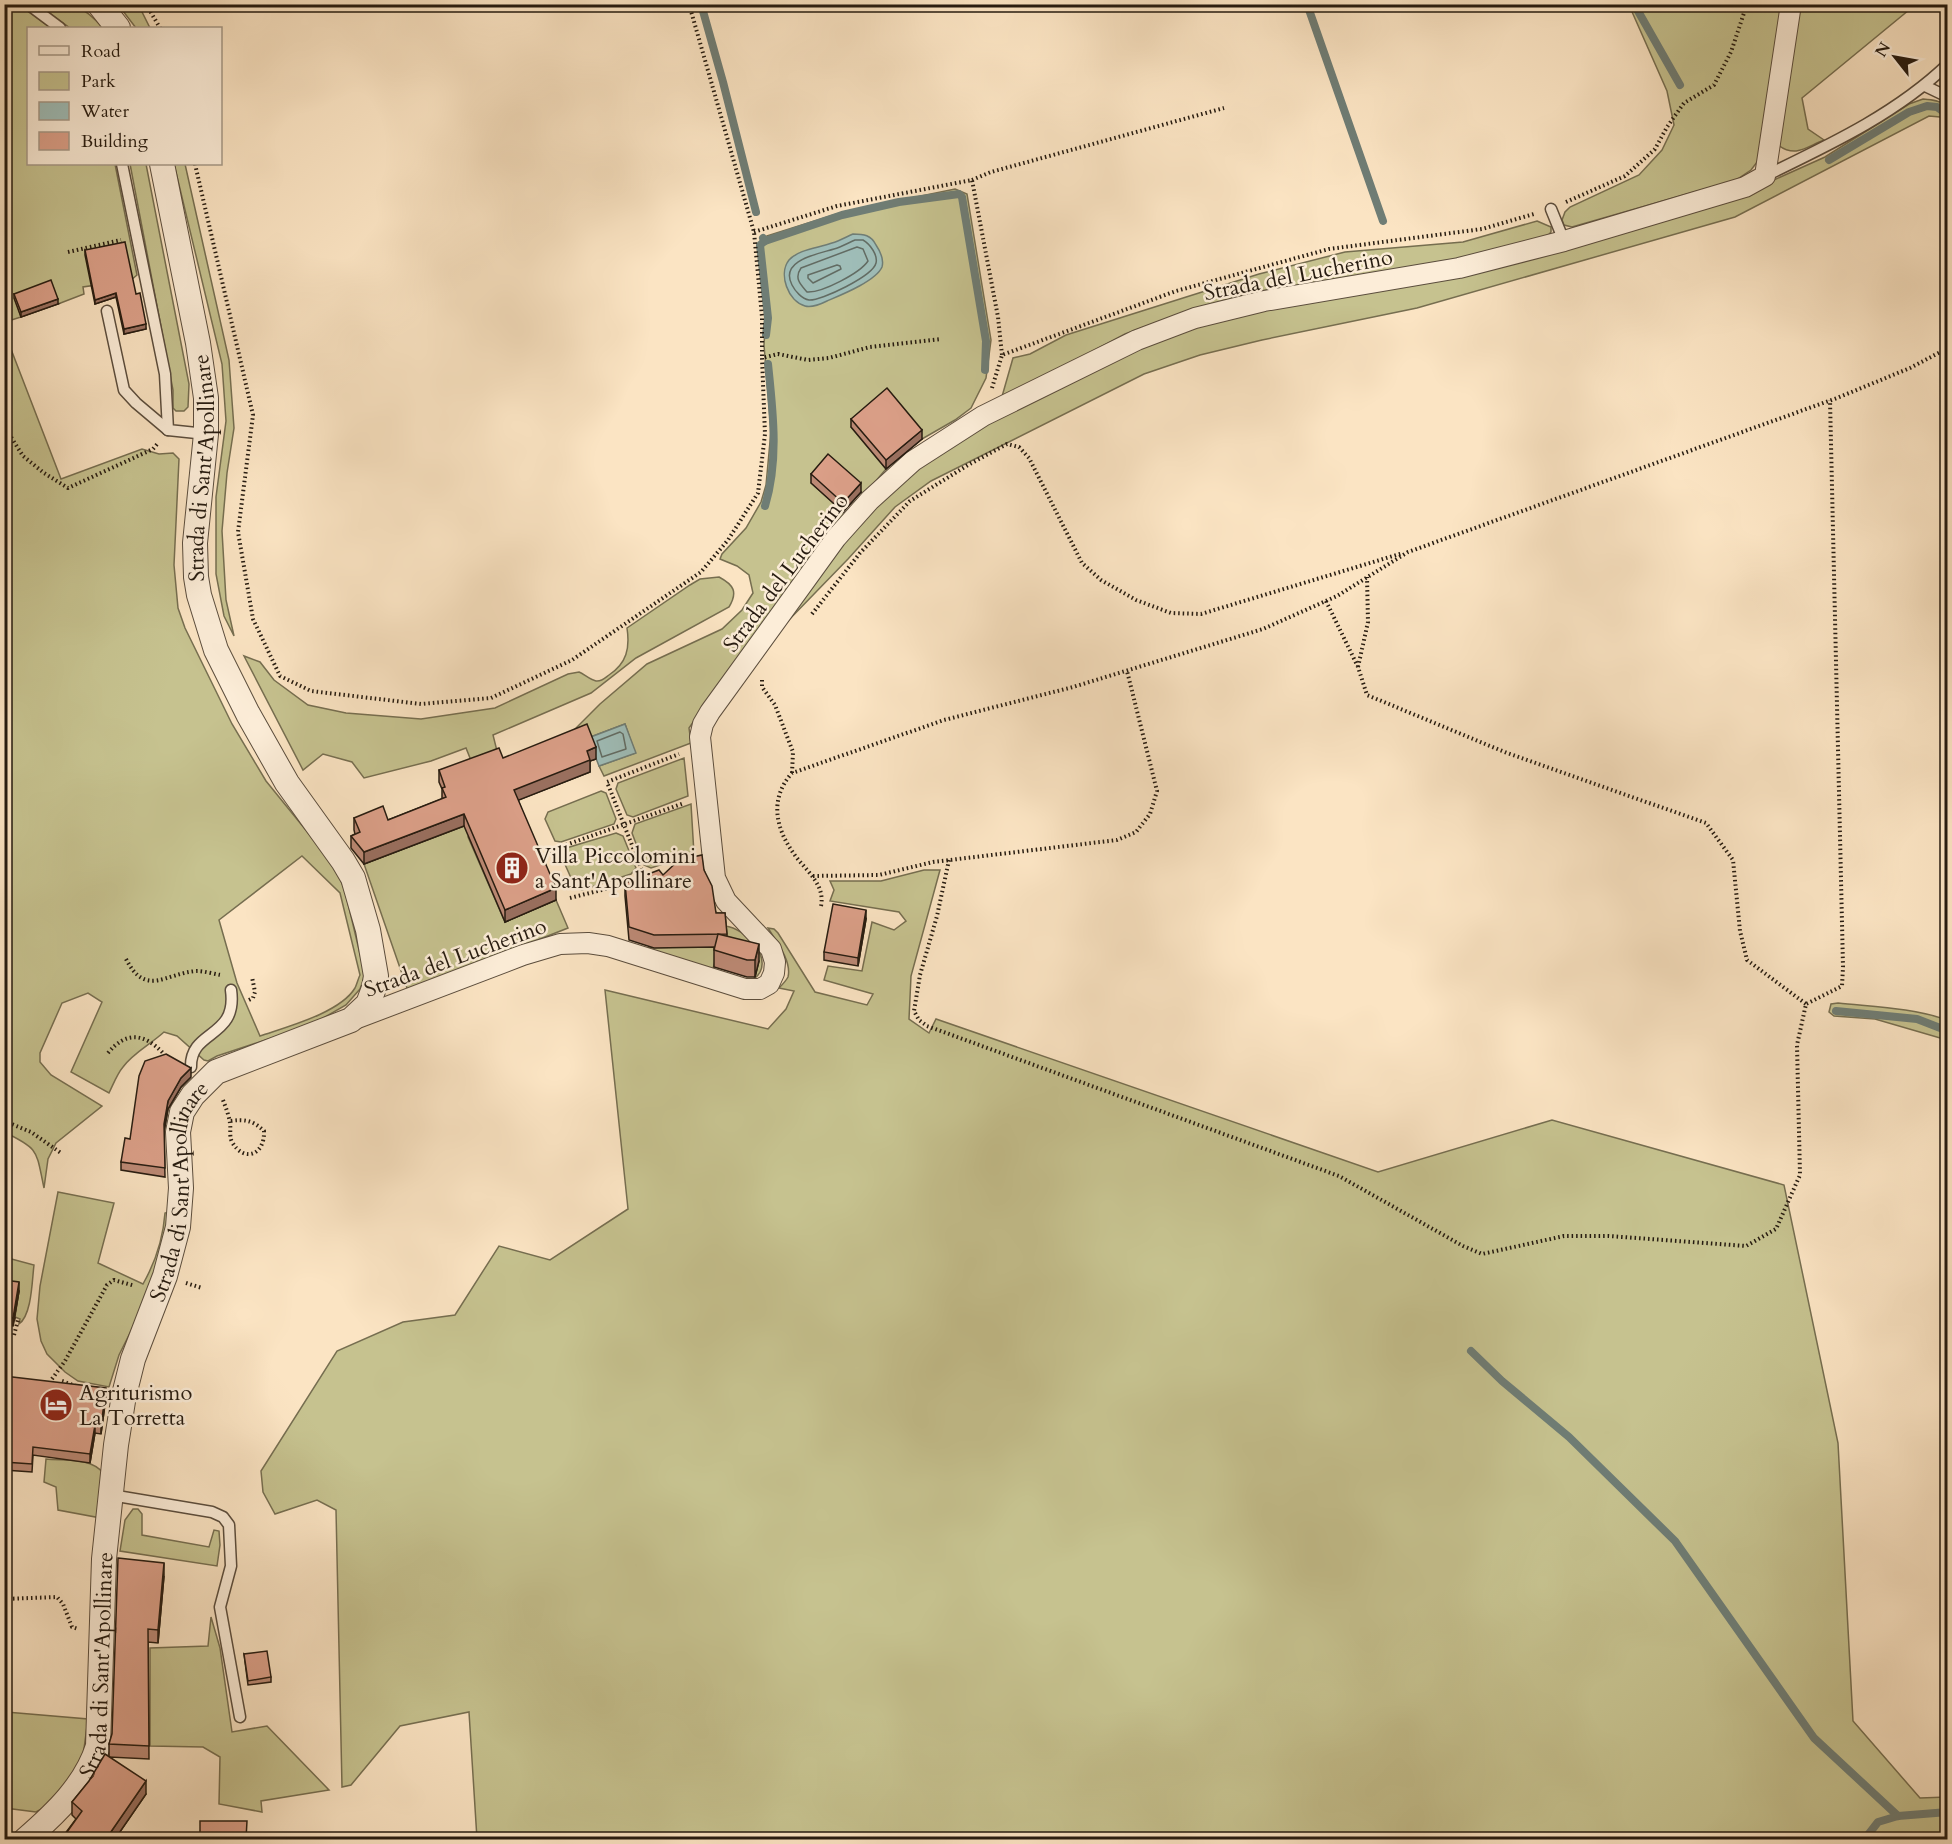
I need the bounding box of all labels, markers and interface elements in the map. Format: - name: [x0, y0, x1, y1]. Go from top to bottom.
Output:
- legend: [27, 27, 222, 165]
- north arrow: [1865, 27, 1925, 87]
- text: N: [1870, 38, 1896, 61]
- text: Road: [81, 39, 121, 64]
- text: Park: [81, 69, 116, 94]
- text: Water: [80, 99, 130, 124]
- text: Building: [81, 129, 149, 154]
- street label: Strada del Lucherino: [1201, 242, 1395, 308]
- street label: Strada di Sant'Apollinare: [181, 352, 222, 582]
- street label: Strada del Lucherino: [716, 487, 856, 658]
- place label: Villa Piccolomini a Sant'Apollinare: [535, 841, 696, 896]
- building icon: Villa Piccolomini a Sant'Apollinare: [494, 850, 530, 886]
- street label: Strada del Lucherino: [360, 911, 551, 1005]
- street label: Strada di Sant'Apollinare: [143, 1074, 215, 1306]
- place label: Agriturismo La Torretta: [79, 1378, 192, 1433]
- hotel icon: Agriturismo La Torretta: [38, 1387, 74, 1423]
- street label: Strada di Sant'Apollinare: [72, 1550, 121, 1785]

